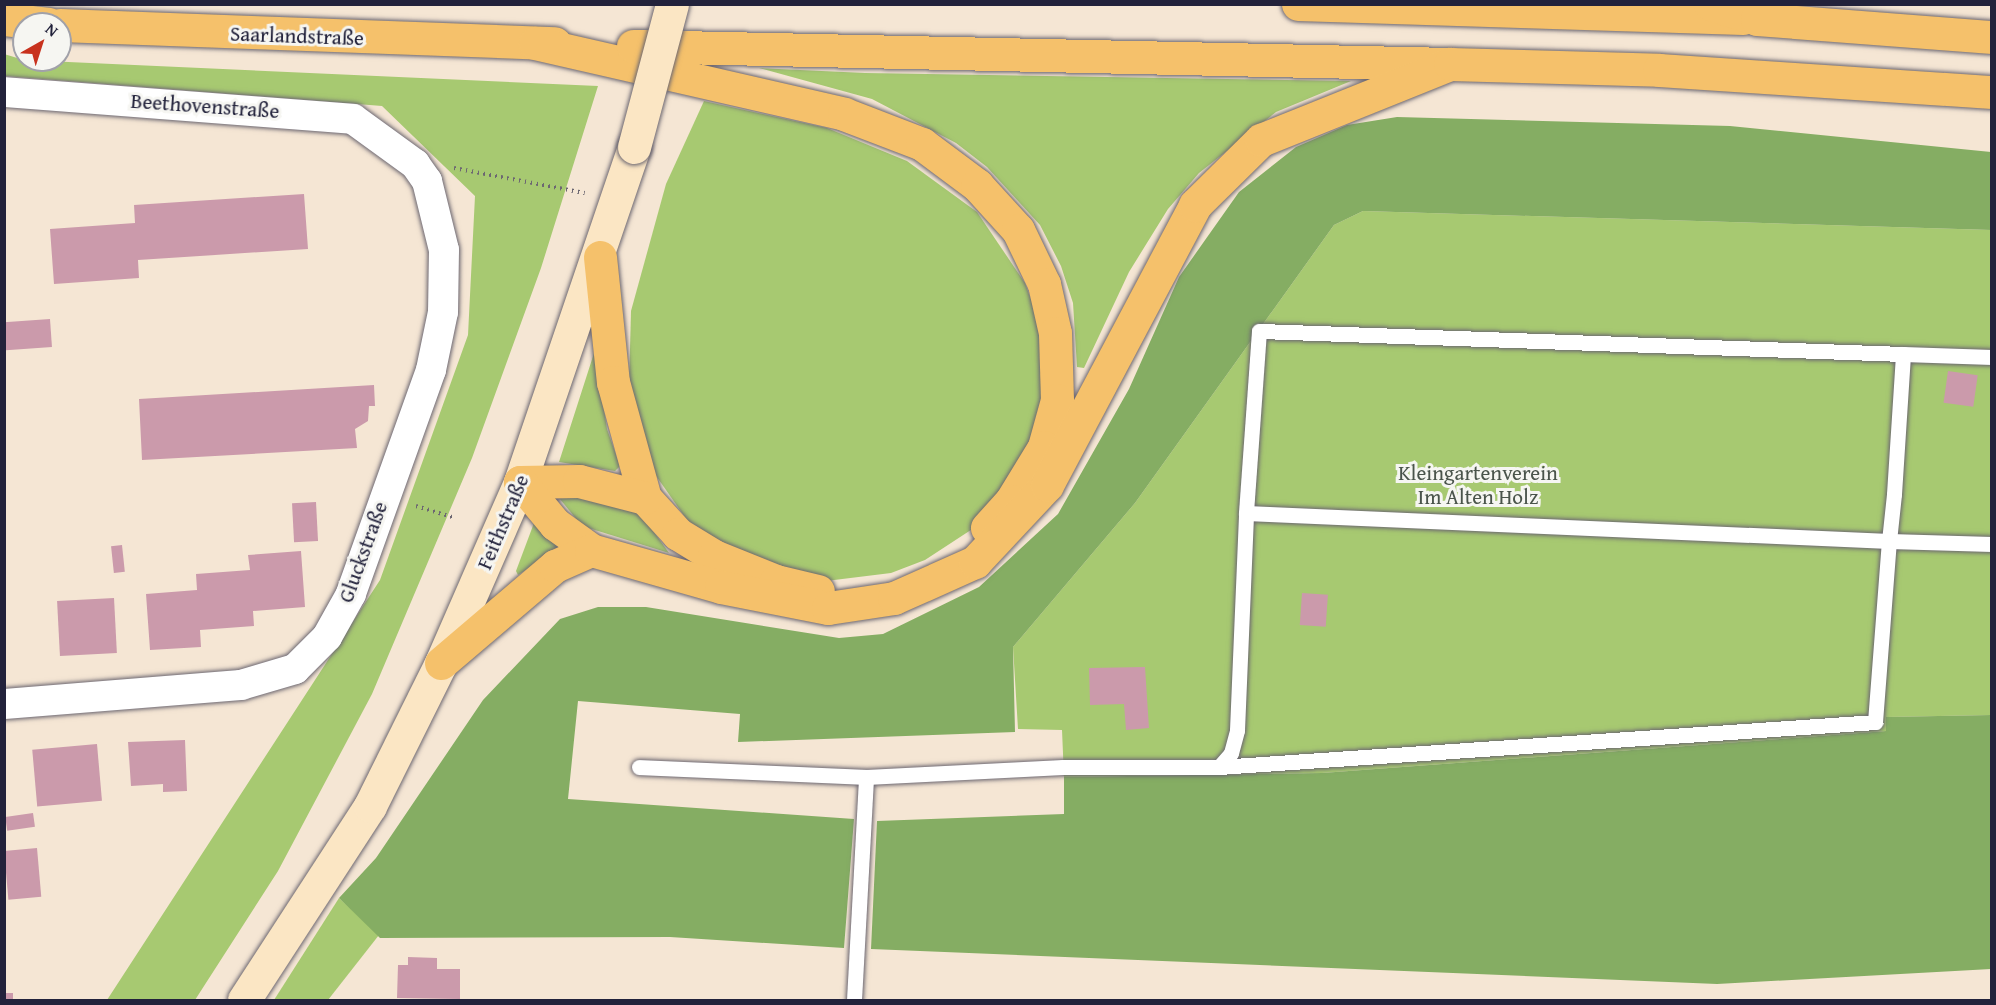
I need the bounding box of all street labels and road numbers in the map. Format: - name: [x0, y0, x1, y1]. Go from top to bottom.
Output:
- street label: Saarlandstraße: [230, 21, 364, 51]
- street label: Beethovenstraße: [130, 88, 280, 124]
- street label: Feithstraße: [472, 471, 534, 573]
- street label: Gluckstraße: [333, 498, 393, 606]

